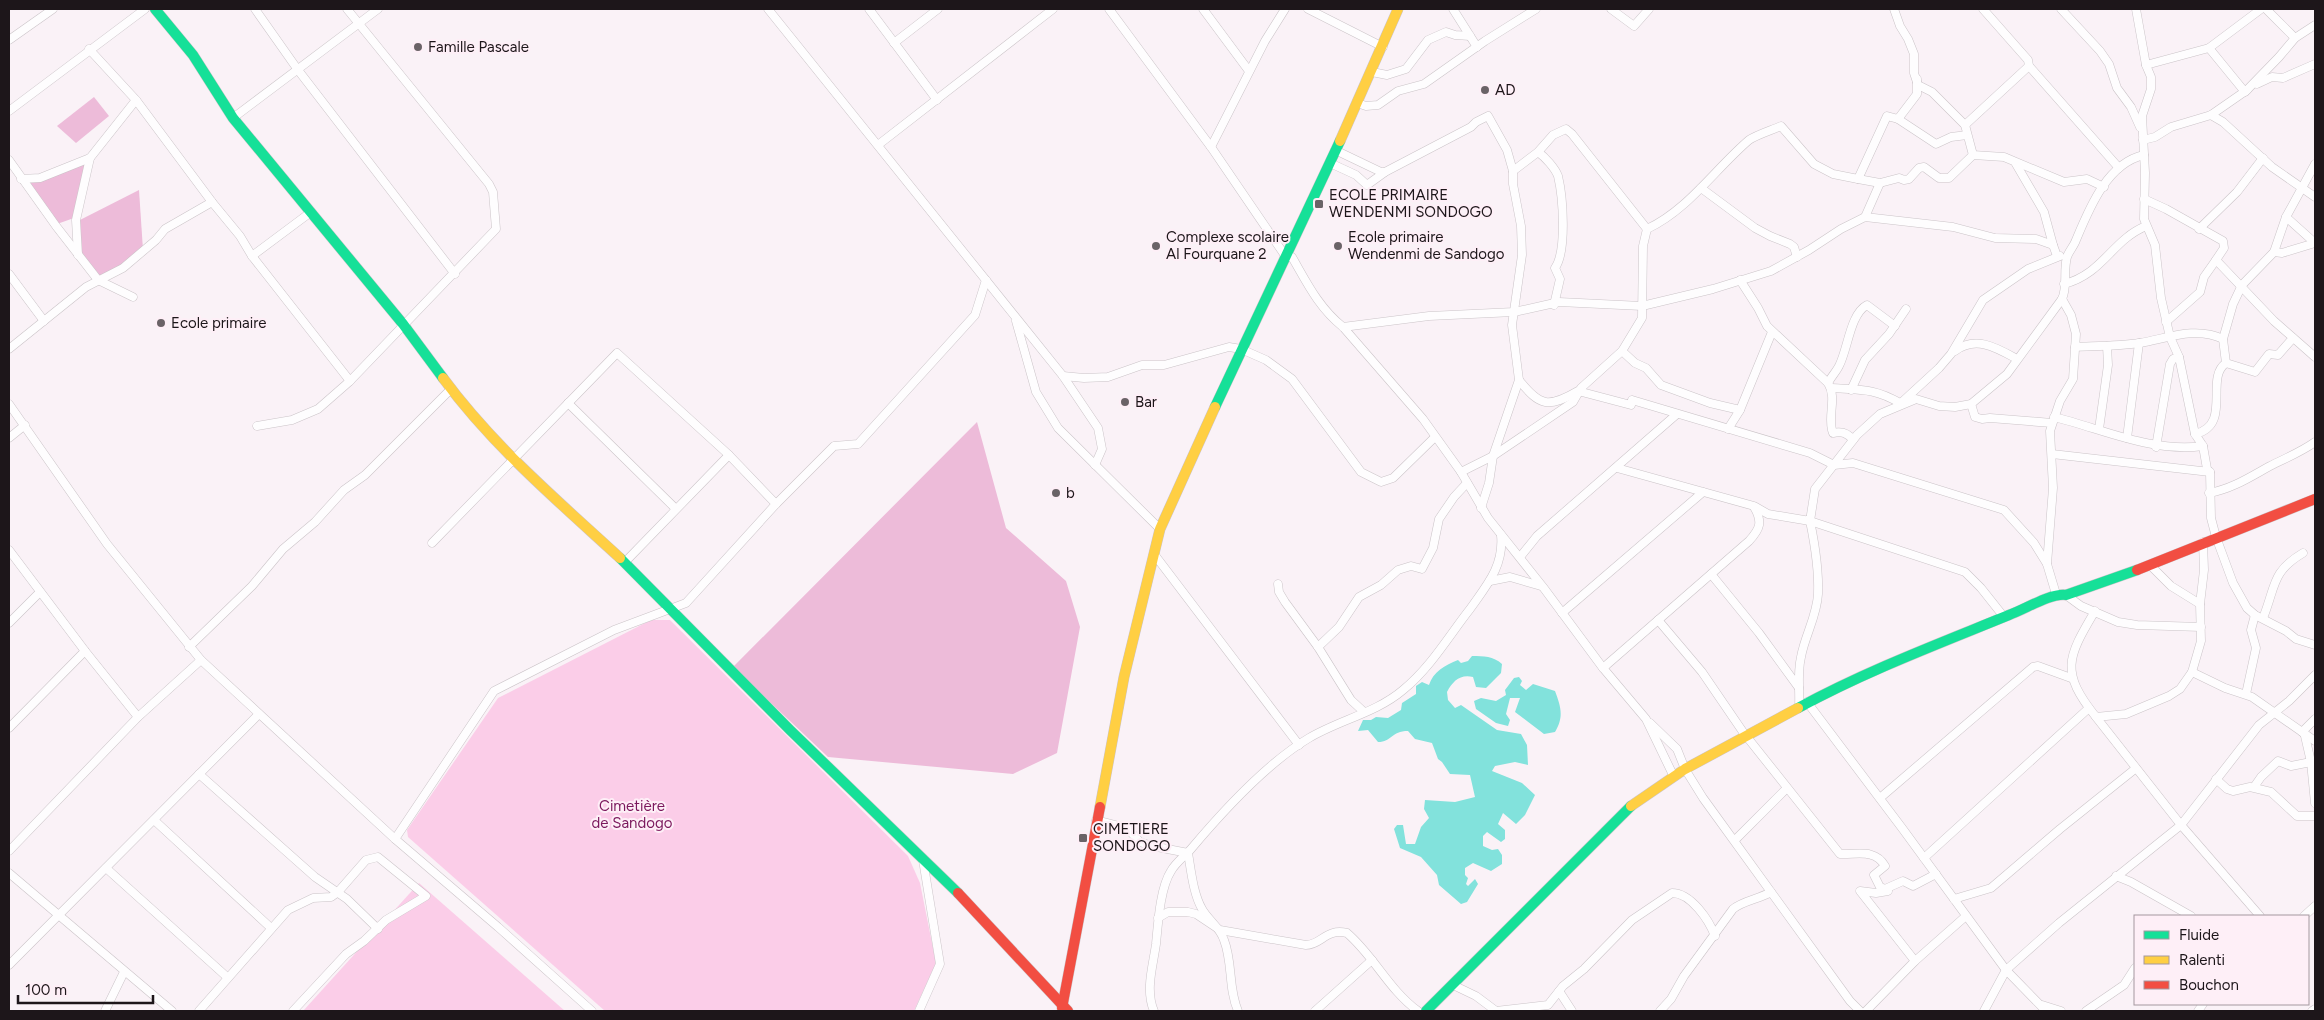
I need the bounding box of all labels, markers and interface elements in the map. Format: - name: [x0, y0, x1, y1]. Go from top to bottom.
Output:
- place label: Famille Pascale: [428, 38, 529, 56]
- marker: Famille Pascale: [412, 41, 424, 53]
- place label: AD: [1495, 81, 1515, 99]
- marker: AD: [1479, 84, 1491, 96]
- place label: ECOLE PRIMAIRE WENDENMI SONDOGO: [1329, 186, 1493, 221]
- marker: ECOLE PRIMAIRE WENDENMI SONDOGO: [1313, 198, 1325, 210]
- place label: Complexe scolaire Al Fourquane 2: [1166, 228, 1289, 263]
- place label: Ecole primaire Wendenmi de Sandogo: [1348, 228, 1505, 263]
- marker: Complexe scolaire Al Fourquane 2: [1150, 240, 1162, 252]
- marker: Ecole primaire Wendenmi de Sandogo: [1332, 240, 1344, 252]
- place label: Ecole primaire: [171, 314, 266, 332]
- marker: Ecole primaire: [155, 317, 167, 329]
- place label: Bar: [1135, 393, 1157, 411]
- marker: Bar: [1119, 396, 1131, 408]
- place label: b: [1066, 484, 1075, 502]
- marker: b: [1050, 487, 1062, 499]
- park label: Cimetière de Sandogo: [592, 797, 673, 832]
- place label: CIMETIERE SONDOGO: [1093, 820, 1170, 855]
- marker: CIMETIERE SONDOGO: [1077, 832, 1089, 844]
- legend: [2134, 915, 2309, 1005]
- text: Fluide: [2179, 926, 2219, 944]
- text: Ralenti: [2179, 951, 2225, 969]
- scale bar: [18, 972, 152, 1004]
- text: Bouchon: [2179, 976, 2239, 994]
- text: 100 m: [25, 981, 67, 999]

